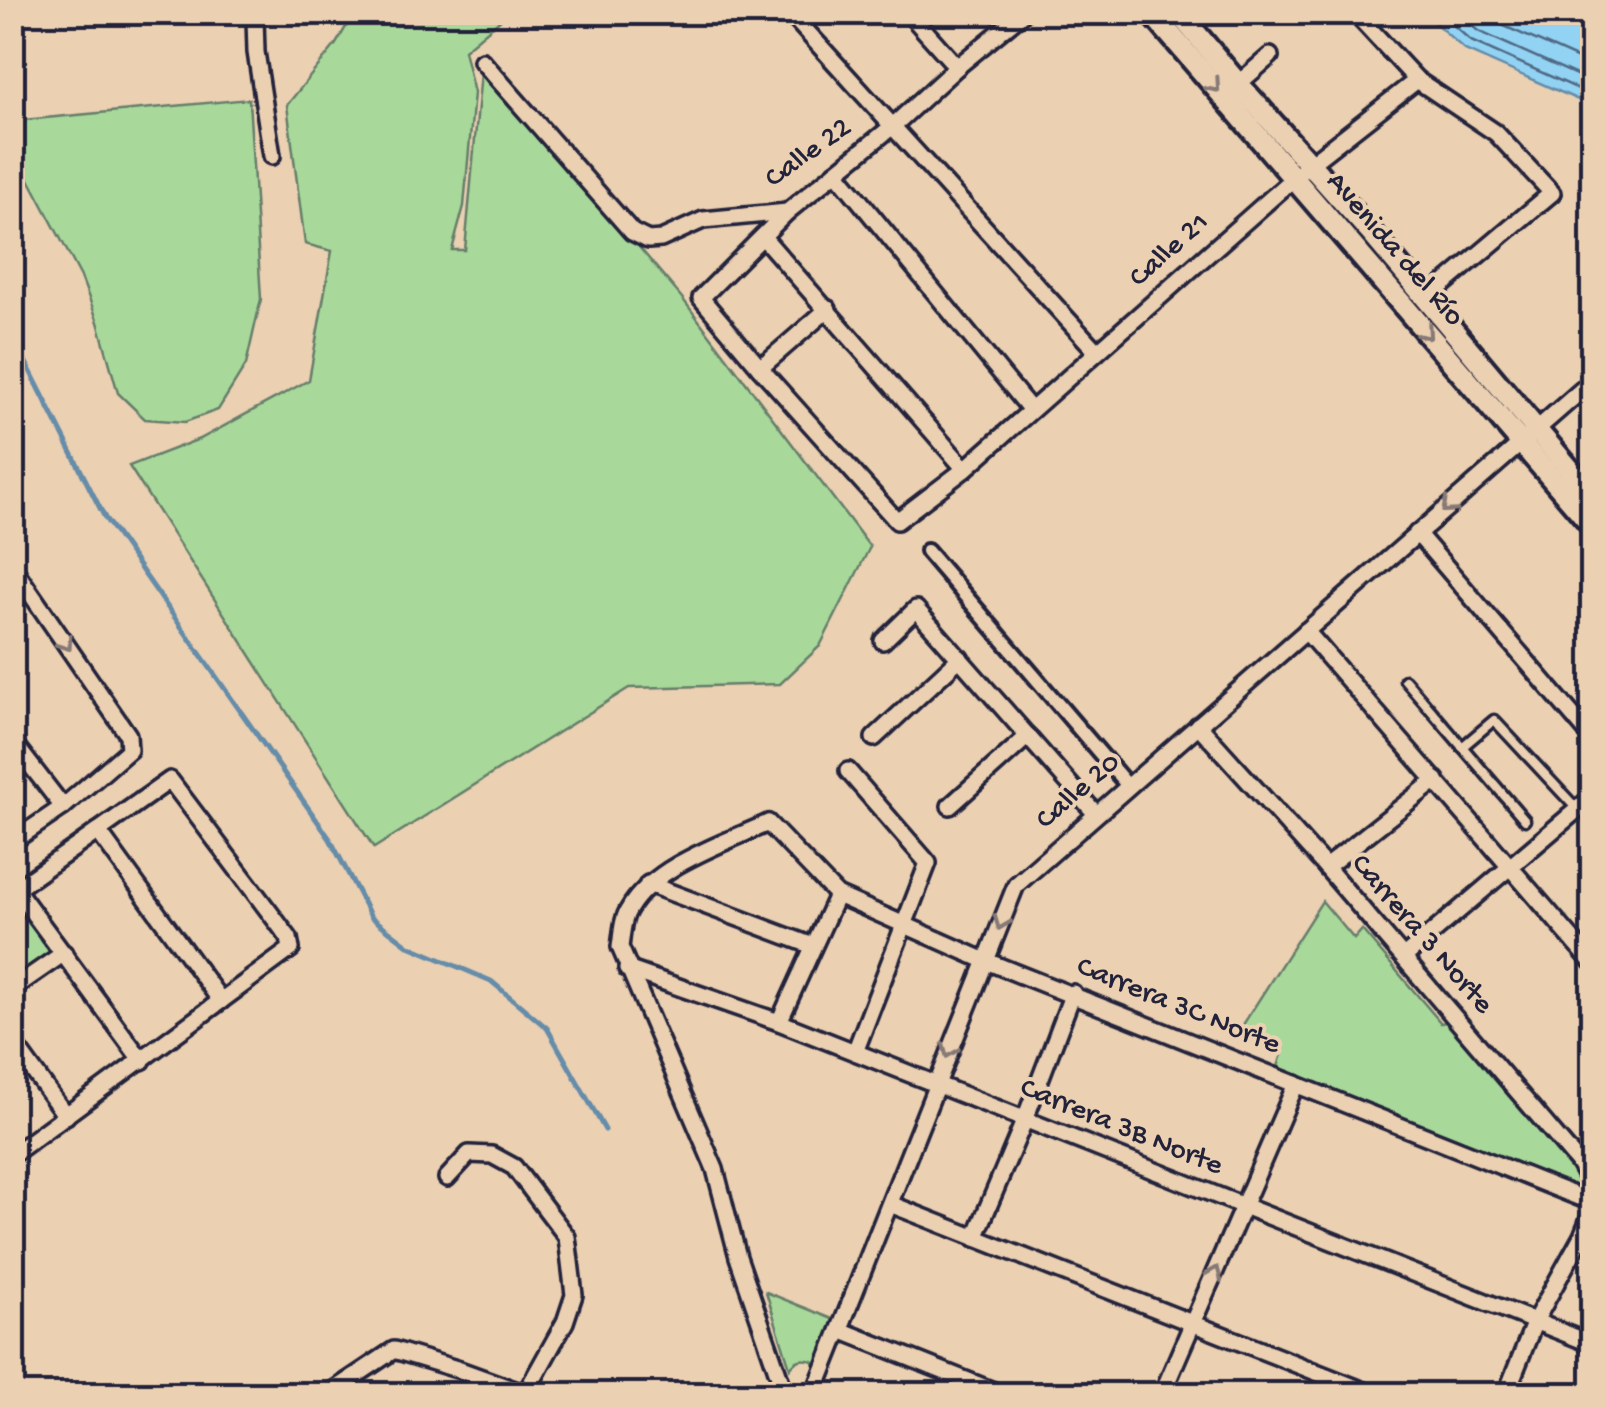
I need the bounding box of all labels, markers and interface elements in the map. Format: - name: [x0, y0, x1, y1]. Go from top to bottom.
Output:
- one-way arrow: [1203, 75, 1221, 93]
- street label: Calle 22: [759, 111, 859, 197]
- street label: Avenida del Río: [1317, 166, 1471, 334]
- street label: Calle 21: [1123, 206, 1217, 296]
- one-way arrow: [1415, 321, 1433, 340]
- one-way arrow: [1441, 496, 1459, 514]
- one-way arrow: [54, 632, 72, 651]
- street label: Calle 20: [1030, 746, 1128, 838]
- street label: Carrera 3 Norte: [1342, 848, 1500, 1022]
- one-way arrow: [992, 913, 1012, 930]
- street label: Carrera 3C Norte: [1071, 950, 1285, 1064]
- one-way arrow: [941, 1041, 961, 1059]
- street label: Carrera 3B Norte: [1015, 1071, 1228, 1185]
- one-way arrow: [1203, 1265, 1223, 1283]

